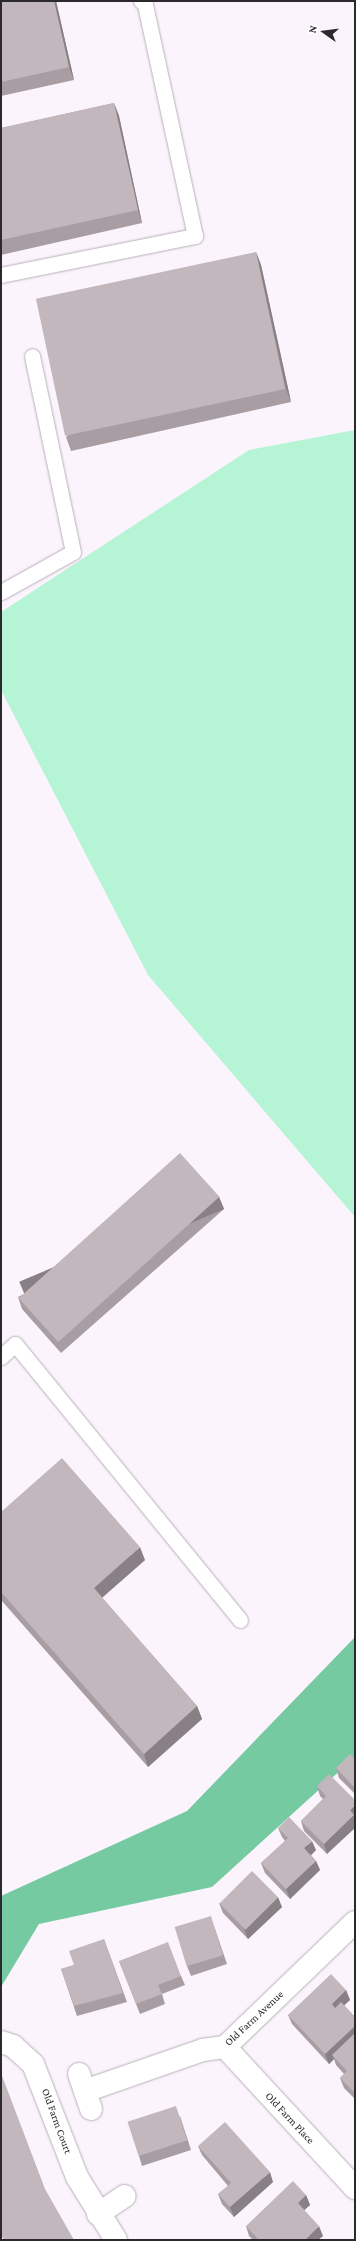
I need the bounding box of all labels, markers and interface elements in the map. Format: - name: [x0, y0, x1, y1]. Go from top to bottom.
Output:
- north arrow: [304, 12, 344, 52]
- text: N: [306, 24, 319, 34]
- street label: Old Farm Avenue: [222, 1987, 286, 2049]
- street label: Old Farm Court: [39, 2087, 75, 2155]
- street label: Old Farm Place: [263, 2089, 317, 2147]

